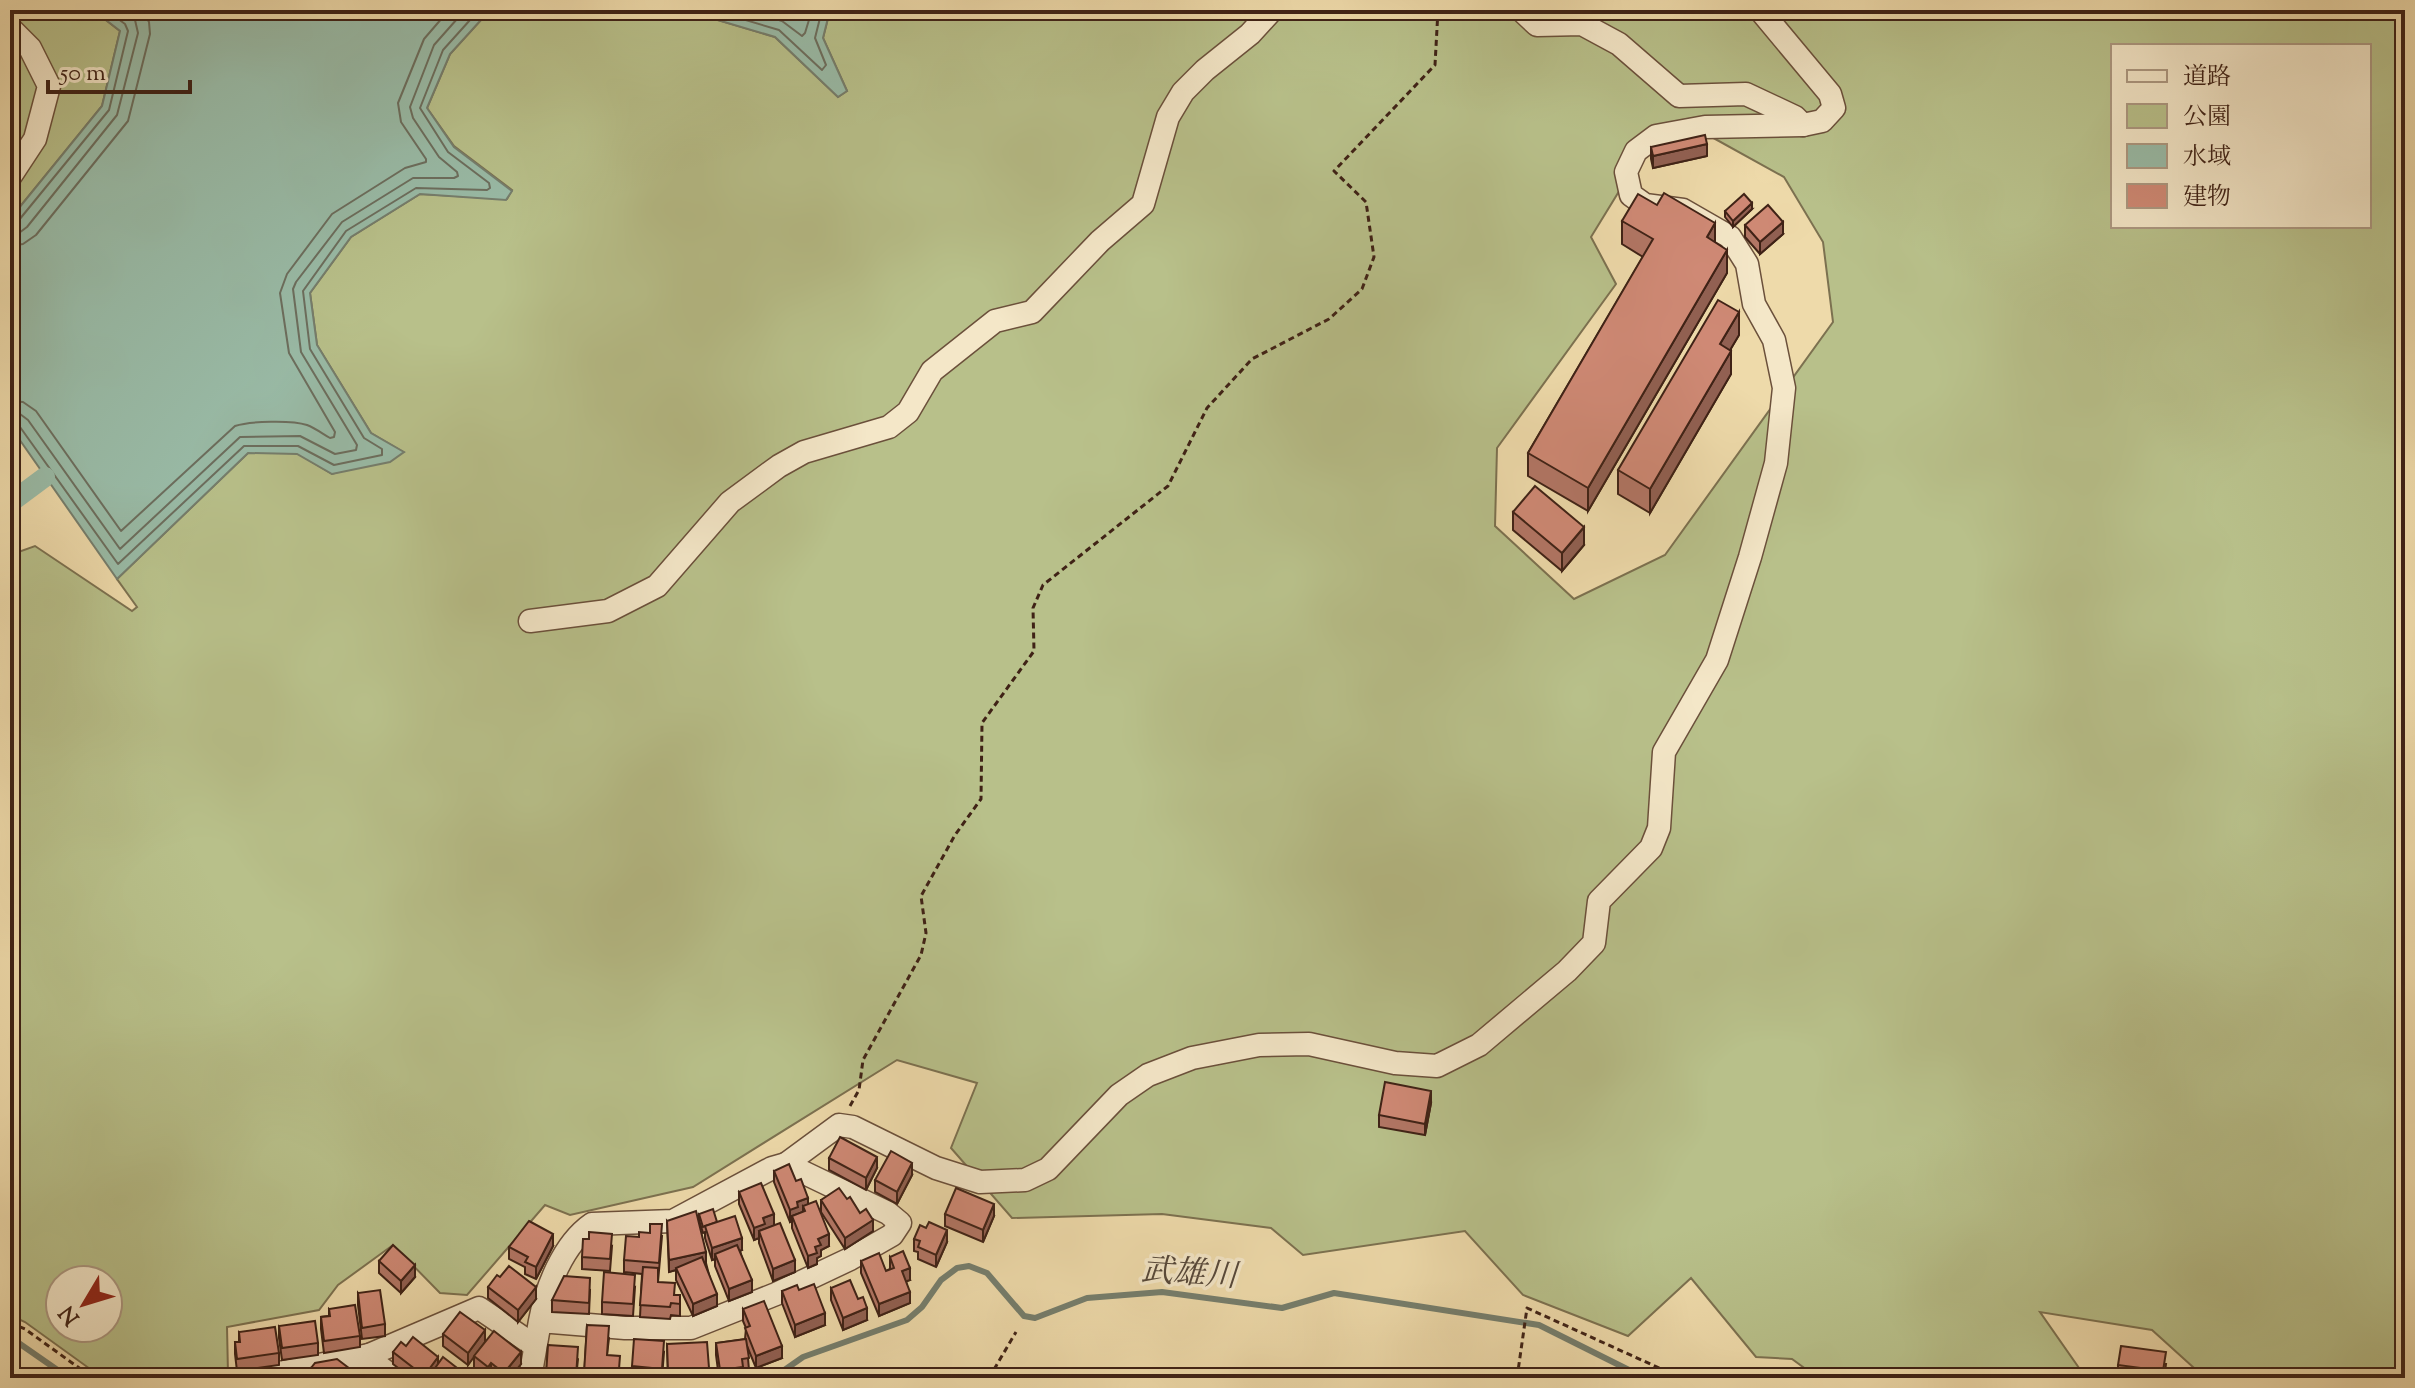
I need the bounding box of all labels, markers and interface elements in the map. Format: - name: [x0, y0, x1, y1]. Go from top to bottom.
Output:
- scale bar: [48, 44, 190, 94]
- legend: [2111, 44, 2371, 228]
- text: 50 m: [58, 57, 106, 91]
- text: 道路: [2183, 61, 2231, 95]
- text: 公園: [2183, 101, 2231, 135]
- text: 水域: [2183, 141, 2231, 175]
- text: 建物: [2183, 181, 2231, 215]
- water label: 武雄川: [1140, 1249, 1241, 1302]
- north arrow: [44, 1264, 124, 1344]
- text: N: [52, 1297, 89, 1331]

